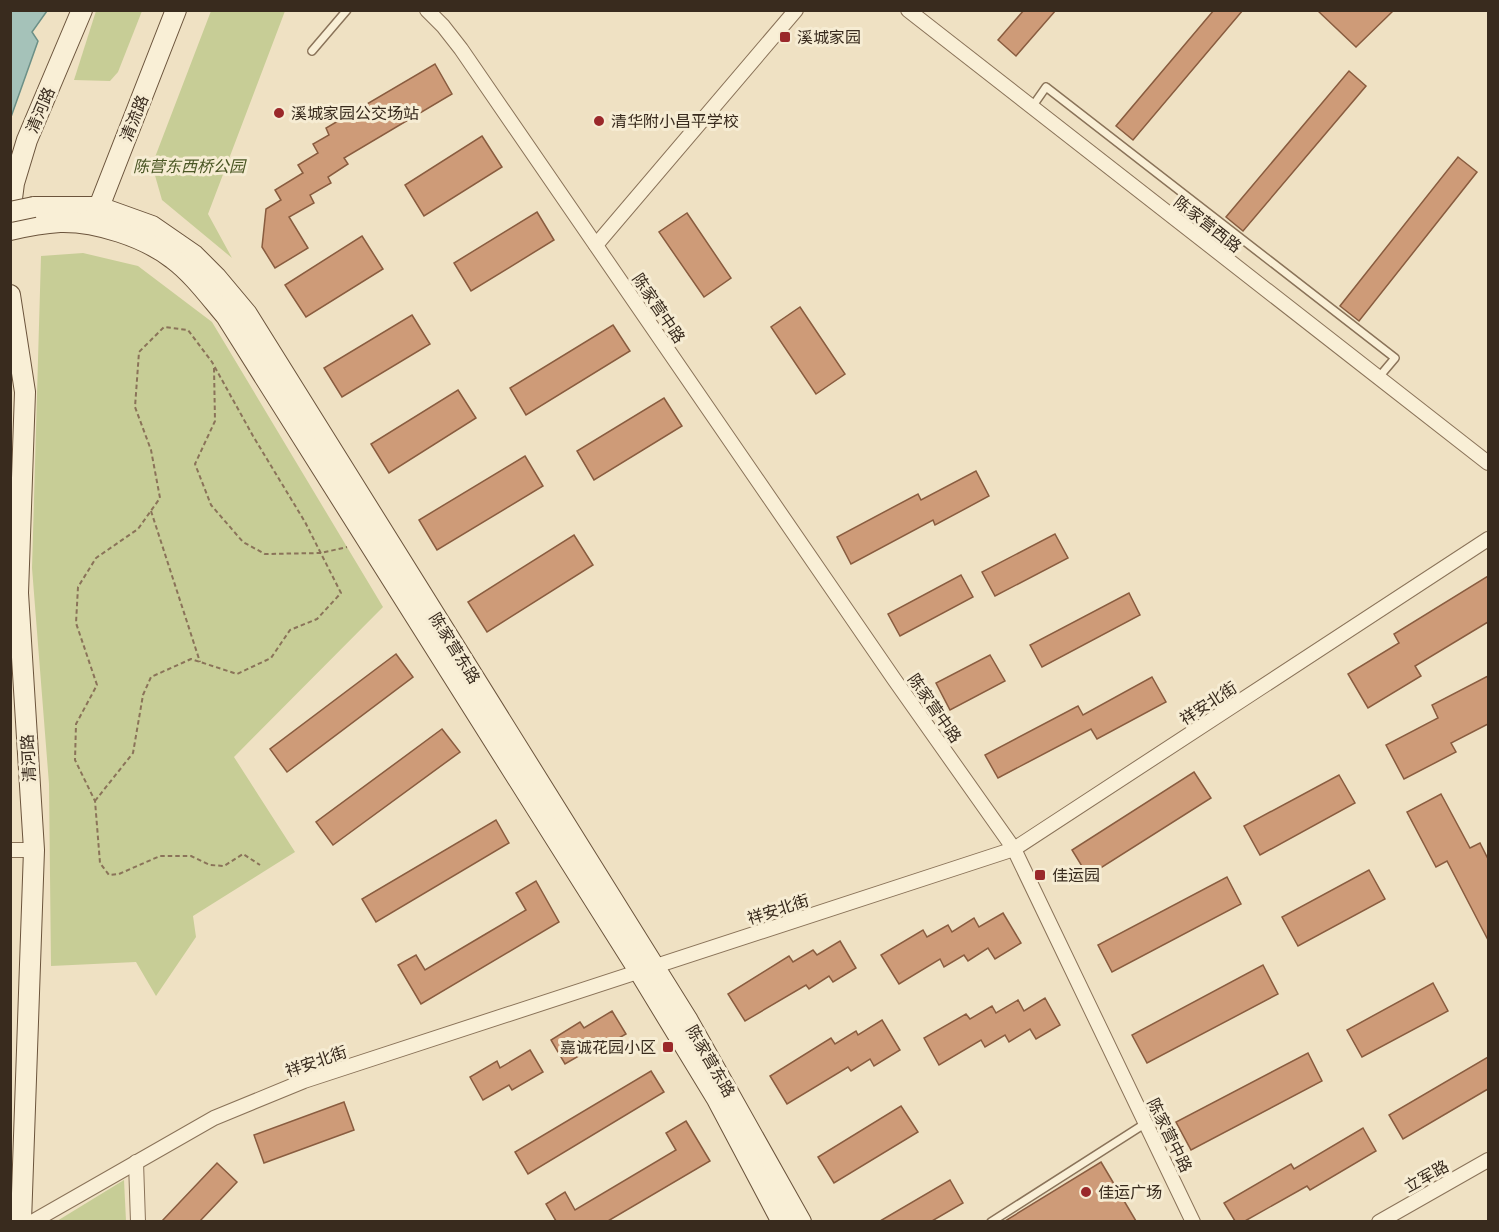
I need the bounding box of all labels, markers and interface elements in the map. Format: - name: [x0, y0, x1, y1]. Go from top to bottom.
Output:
- place label: 溪城家园: [797, 27, 861, 47]
- marker: 溪城家园: [778, 30, 792, 44]
- street label: 清河路: [21, 84, 59, 136]
- street label: 清流路: [116, 92, 152, 144]
- place label: 溪城家园公交场站: [291, 103, 419, 123]
- marker: 溪城家园公交场站: [272, 106, 286, 120]
- place label: 清华附小昌平学校: [611, 111, 739, 131]
- marker: 清华附小昌平学校: [592, 114, 606, 128]
- park label: 陈营东西桥公园: [133, 156, 247, 176]
- street label: 陈家营西路: [1170, 191, 1246, 257]
- street label: 陈家营中路: [628, 269, 690, 347]
- street label: 陈家营东路: [425, 609, 485, 687]
- street label: 陈家营中路: [904, 669, 966, 747]
- street label: 祥安北街: [1176, 677, 1240, 729]
- street label: 清河路: [17, 734, 39, 782]
- place label: 佳运园: [1052, 865, 1100, 885]
- marker: 佳运园: [1033, 868, 1047, 882]
- street label: 祥安北街: [744, 890, 812, 928]
- street label: 陈家营东路: [682, 1021, 740, 1101]
- place label: 嘉诚花园小区: [560, 1037, 656, 1057]
- marker: 嘉诚花园小区: [661, 1040, 675, 1054]
- street label: 祥安北街: [282, 1041, 350, 1081]
- street label: 陈家营中路: [1143, 1095, 1197, 1175]
- street label: 立军路: [1400, 1156, 1452, 1196]
- place label: 佳运广场: [1098, 1182, 1162, 1202]
- marker: 佳运广场: [1079, 1185, 1093, 1199]

